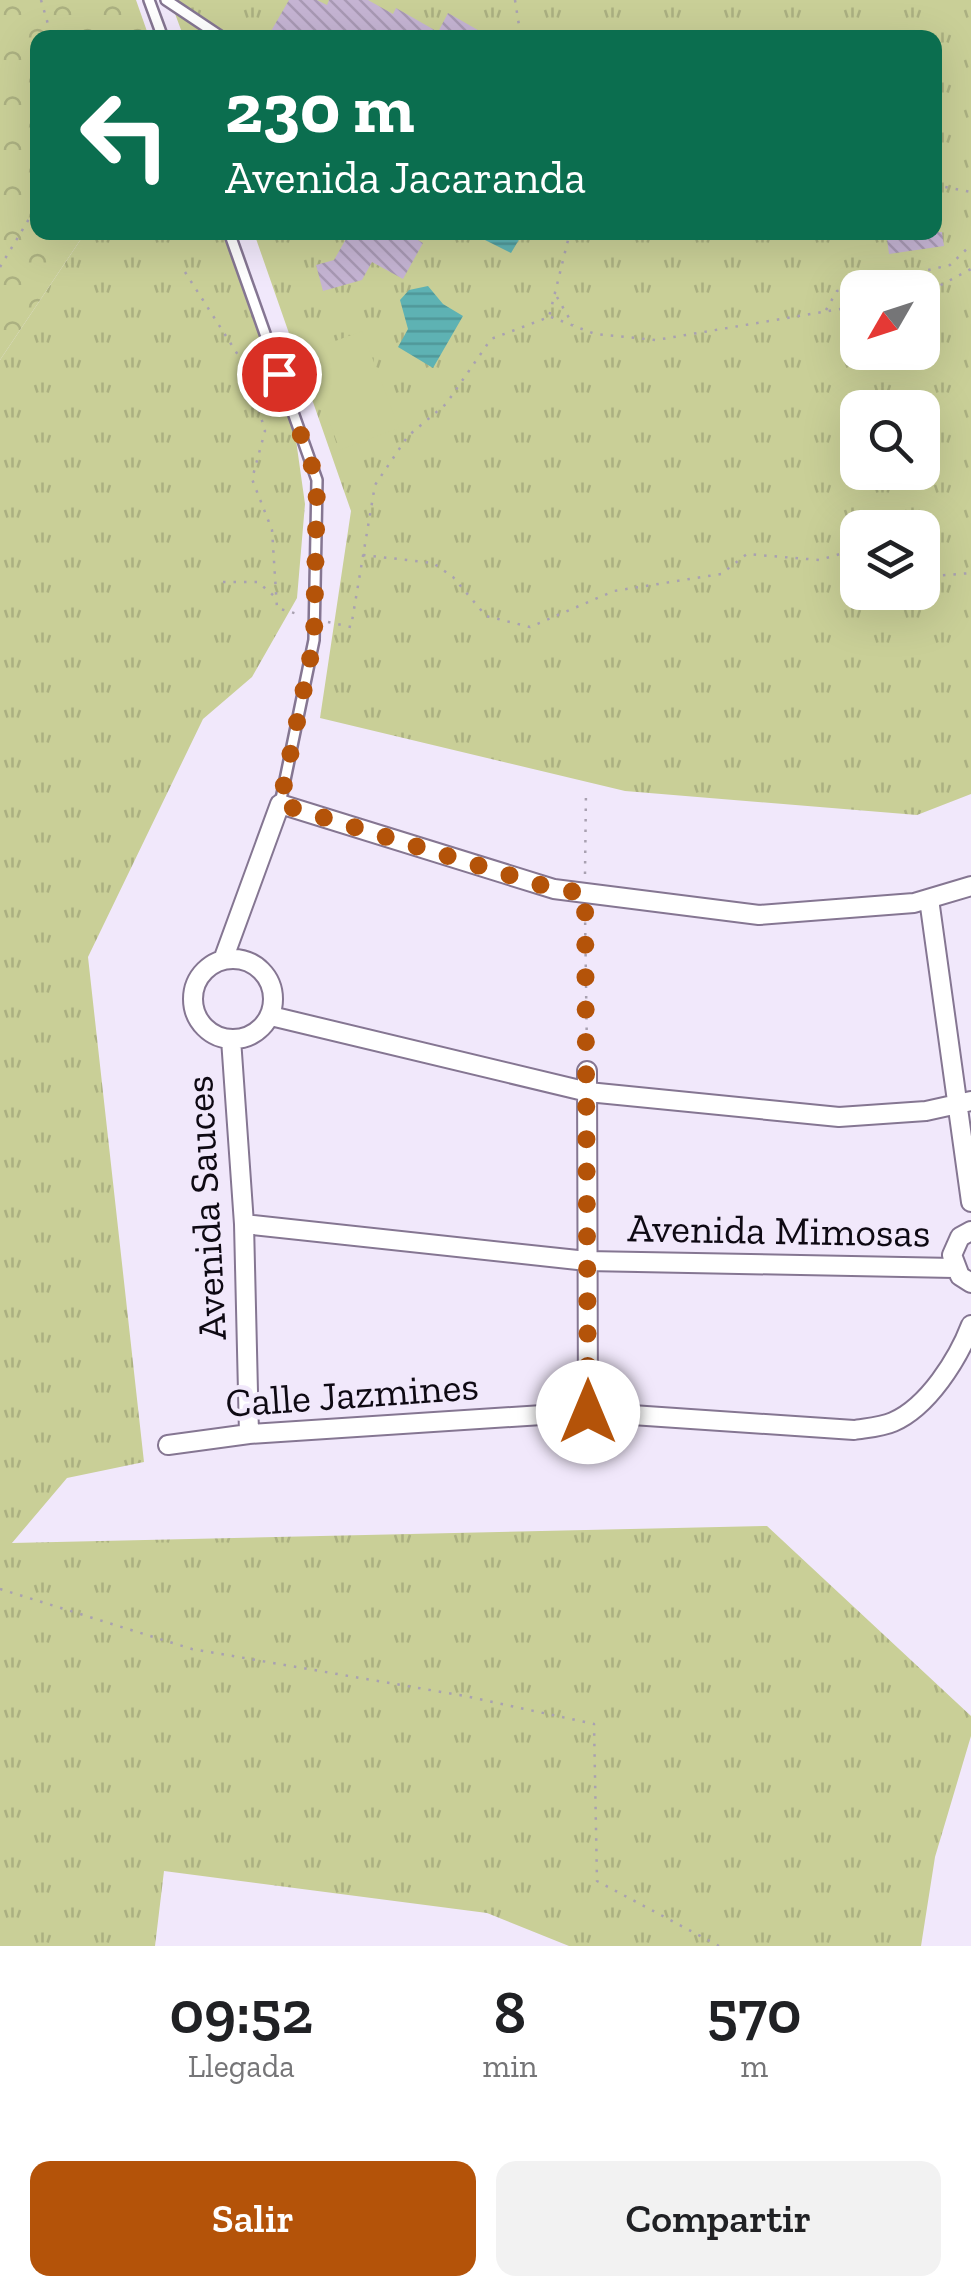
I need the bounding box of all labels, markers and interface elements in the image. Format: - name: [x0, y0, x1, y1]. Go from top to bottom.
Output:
- text: 230 m: [225, 66, 415, 150]
- icon: left: [60, 70, 190, 200]
- text: Avenida Jacaranda: [225, 151, 586, 205]
- north arrow: [840, 270, 940, 370]
- map controls: [840, 270, 940, 610]
- pin: [237, 332, 322, 417]
- icon: arrive: [252, 347, 307, 402]
- button: search: [840, 390, 940, 490]
- button: layers: [840, 510, 940, 610]
- street label: Avenida Sauces: [174, 1074, 236, 1342]
- street label: Avenida Mimosas: [627, 1203, 931, 1257]
- position arrow: [536, 1360, 640, 1464]
- street label: Calle Jazmines: [224, 1361, 480, 1427]
- text: 09:52: [169, 1976, 313, 2048]
- text: 8: [494, 1976, 526, 2048]
- text: 570: [707, 1976, 802, 2048]
- text: Llegada: [188, 2047, 295, 2085]
- text: min: [483, 2047, 537, 2085]
- text: m: [740, 2047, 768, 2085]
- button: Salir: [30, 2161, 476, 2276]
- button: Compartir: [496, 2161, 941, 2276]

